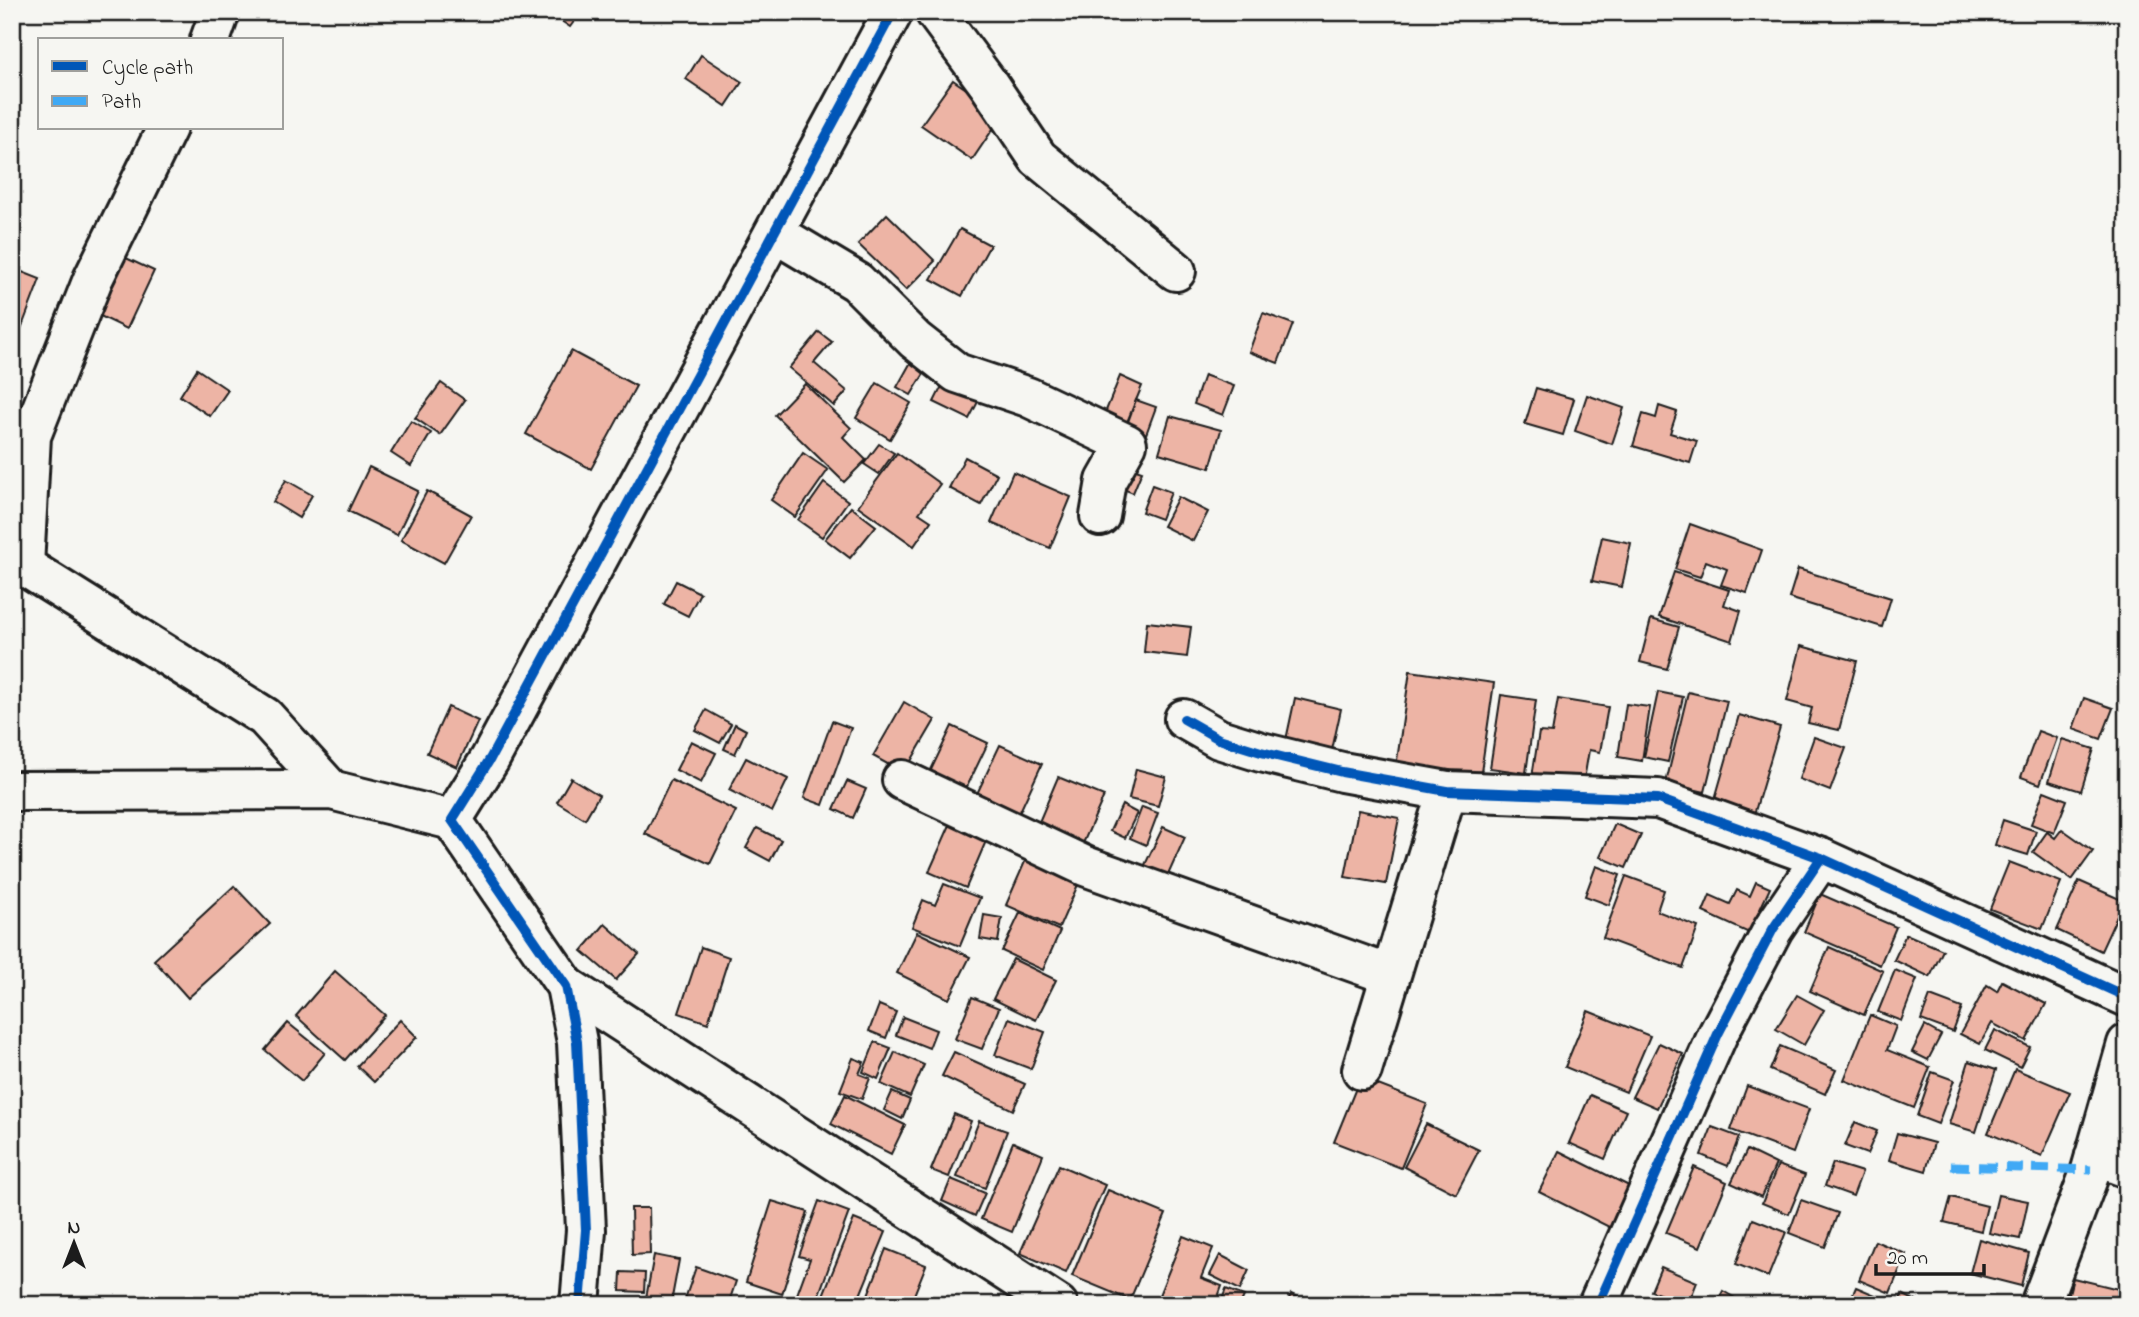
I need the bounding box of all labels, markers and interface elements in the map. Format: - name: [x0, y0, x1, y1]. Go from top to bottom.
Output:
- legend: [38, 38, 284, 130]
- text: Cycle path: [102, 54, 193, 86]
- text: Path: [102, 88, 141, 118]
- north arrow: [38, 1208, 108, 1278]
- text: N: [68, 1215, 81, 1242]
- scale bar: [1876, 1233, 1985, 1277]
- text: 20 m: [1887, 1244, 1928, 1274]

